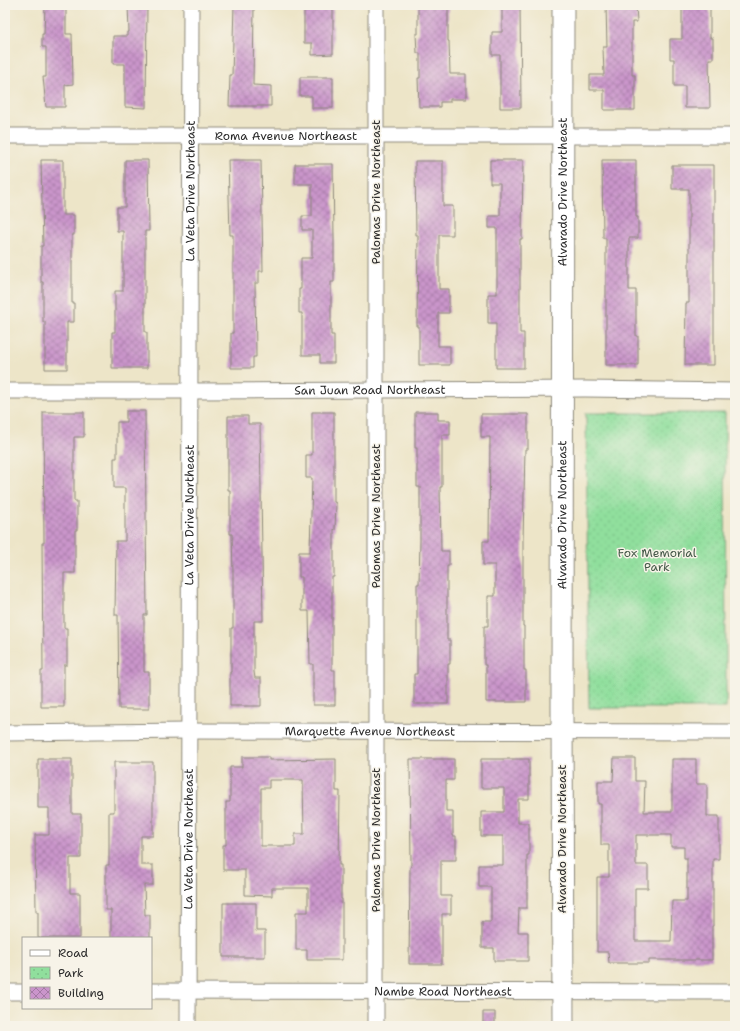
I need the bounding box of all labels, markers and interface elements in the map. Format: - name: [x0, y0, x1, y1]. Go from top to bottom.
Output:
- street label: Alvarado Drive Northeast: [555, 117, 571, 267]
- street label: Palomas Drive Northeast: [368, 120, 384, 264]
- street label: La Veta Drive Northeast: [182, 121, 199, 261]
- street label: Roma Avenue Northeast: [215, 128, 357, 144]
- street label: San Juan Road Northeast: [294, 382, 446, 398]
- street label: Alvarado Drive Northeast: [554, 440, 570, 590]
- street label: Palomas Drive Northeast: [368, 444, 384, 588]
- street label: La Veta Drive Northeast: [181, 445, 198, 585]
- park label: Fox Memorial Park: [618, 545, 697, 575]
- street label: Marquette Avenue Northeast: [285, 723, 455, 739]
- street label: Alvarado Drive Northeast: [554, 764, 570, 914]
- street label: Palomas Drive Northeast: [368, 768, 384, 912]
- street label: La Veta Drive Northeast: [180, 769, 197, 909]
- legend: [22, 937, 152, 1009]
- text: Road: [58, 945, 89, 961]
- text: Park: [58, 965, 84, 981]
- street label: Nambe Road Northeast: [374, 983, 512, 1000]
- text: Building: [58, 985, 104, 1001]

